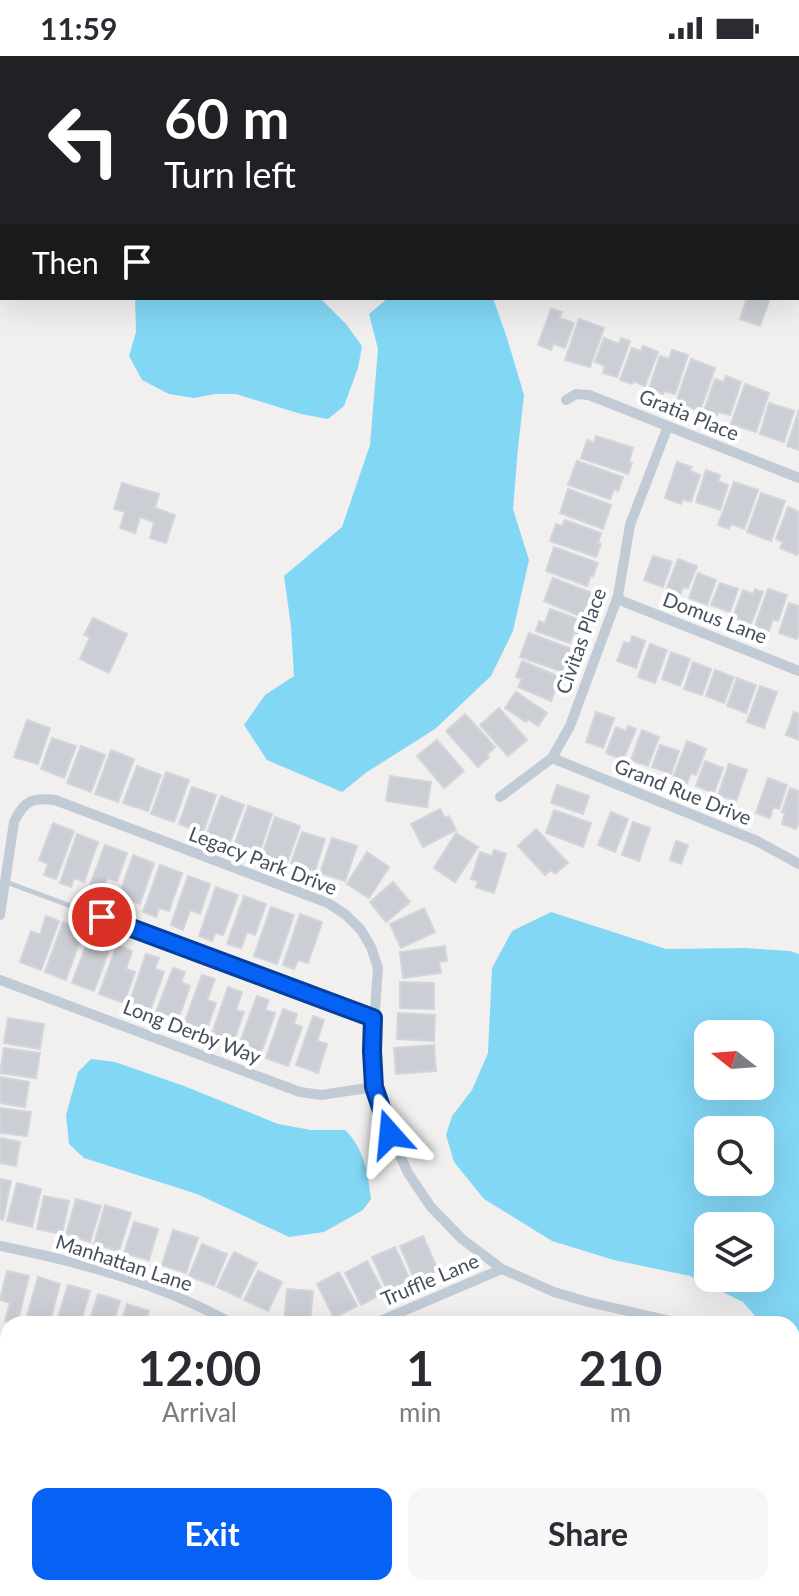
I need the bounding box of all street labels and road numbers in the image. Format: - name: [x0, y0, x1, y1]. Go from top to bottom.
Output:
- street label: Gratia Place: [636, 383, 743, 445]
- street label: Civitas Place: [550, 585, 610, 697]
- street label: Domus Lane: [660, 586, 771, 648]
- street label: Grand Rue Drive: [611, 753, 755, 829]
- street label: Legacy Park Drive: [186, 821, 341, 899]
- street label: Long Derby Way: [120, 994, 265, 1069]
- street label: Manhattan Lane: [53, 1229, 196, 1295]
- street label: Truffle Lane: [377, 1248, 482, 1310]

